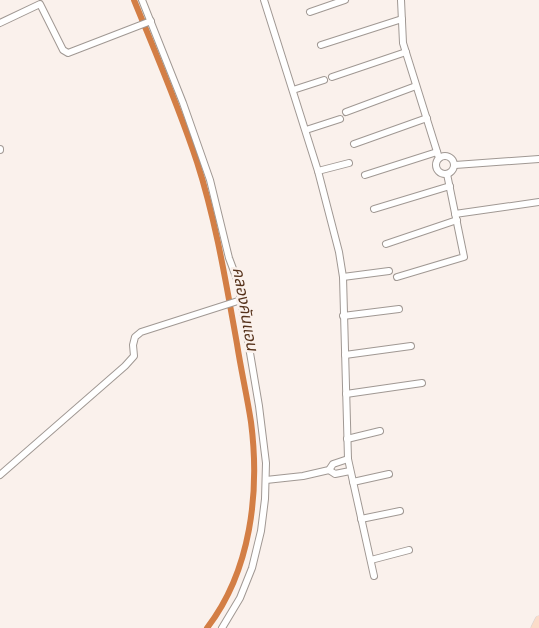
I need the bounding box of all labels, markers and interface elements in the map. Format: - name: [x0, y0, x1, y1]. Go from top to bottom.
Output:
- water label: คลองคันแอน: [228, 266, 262, 353]

